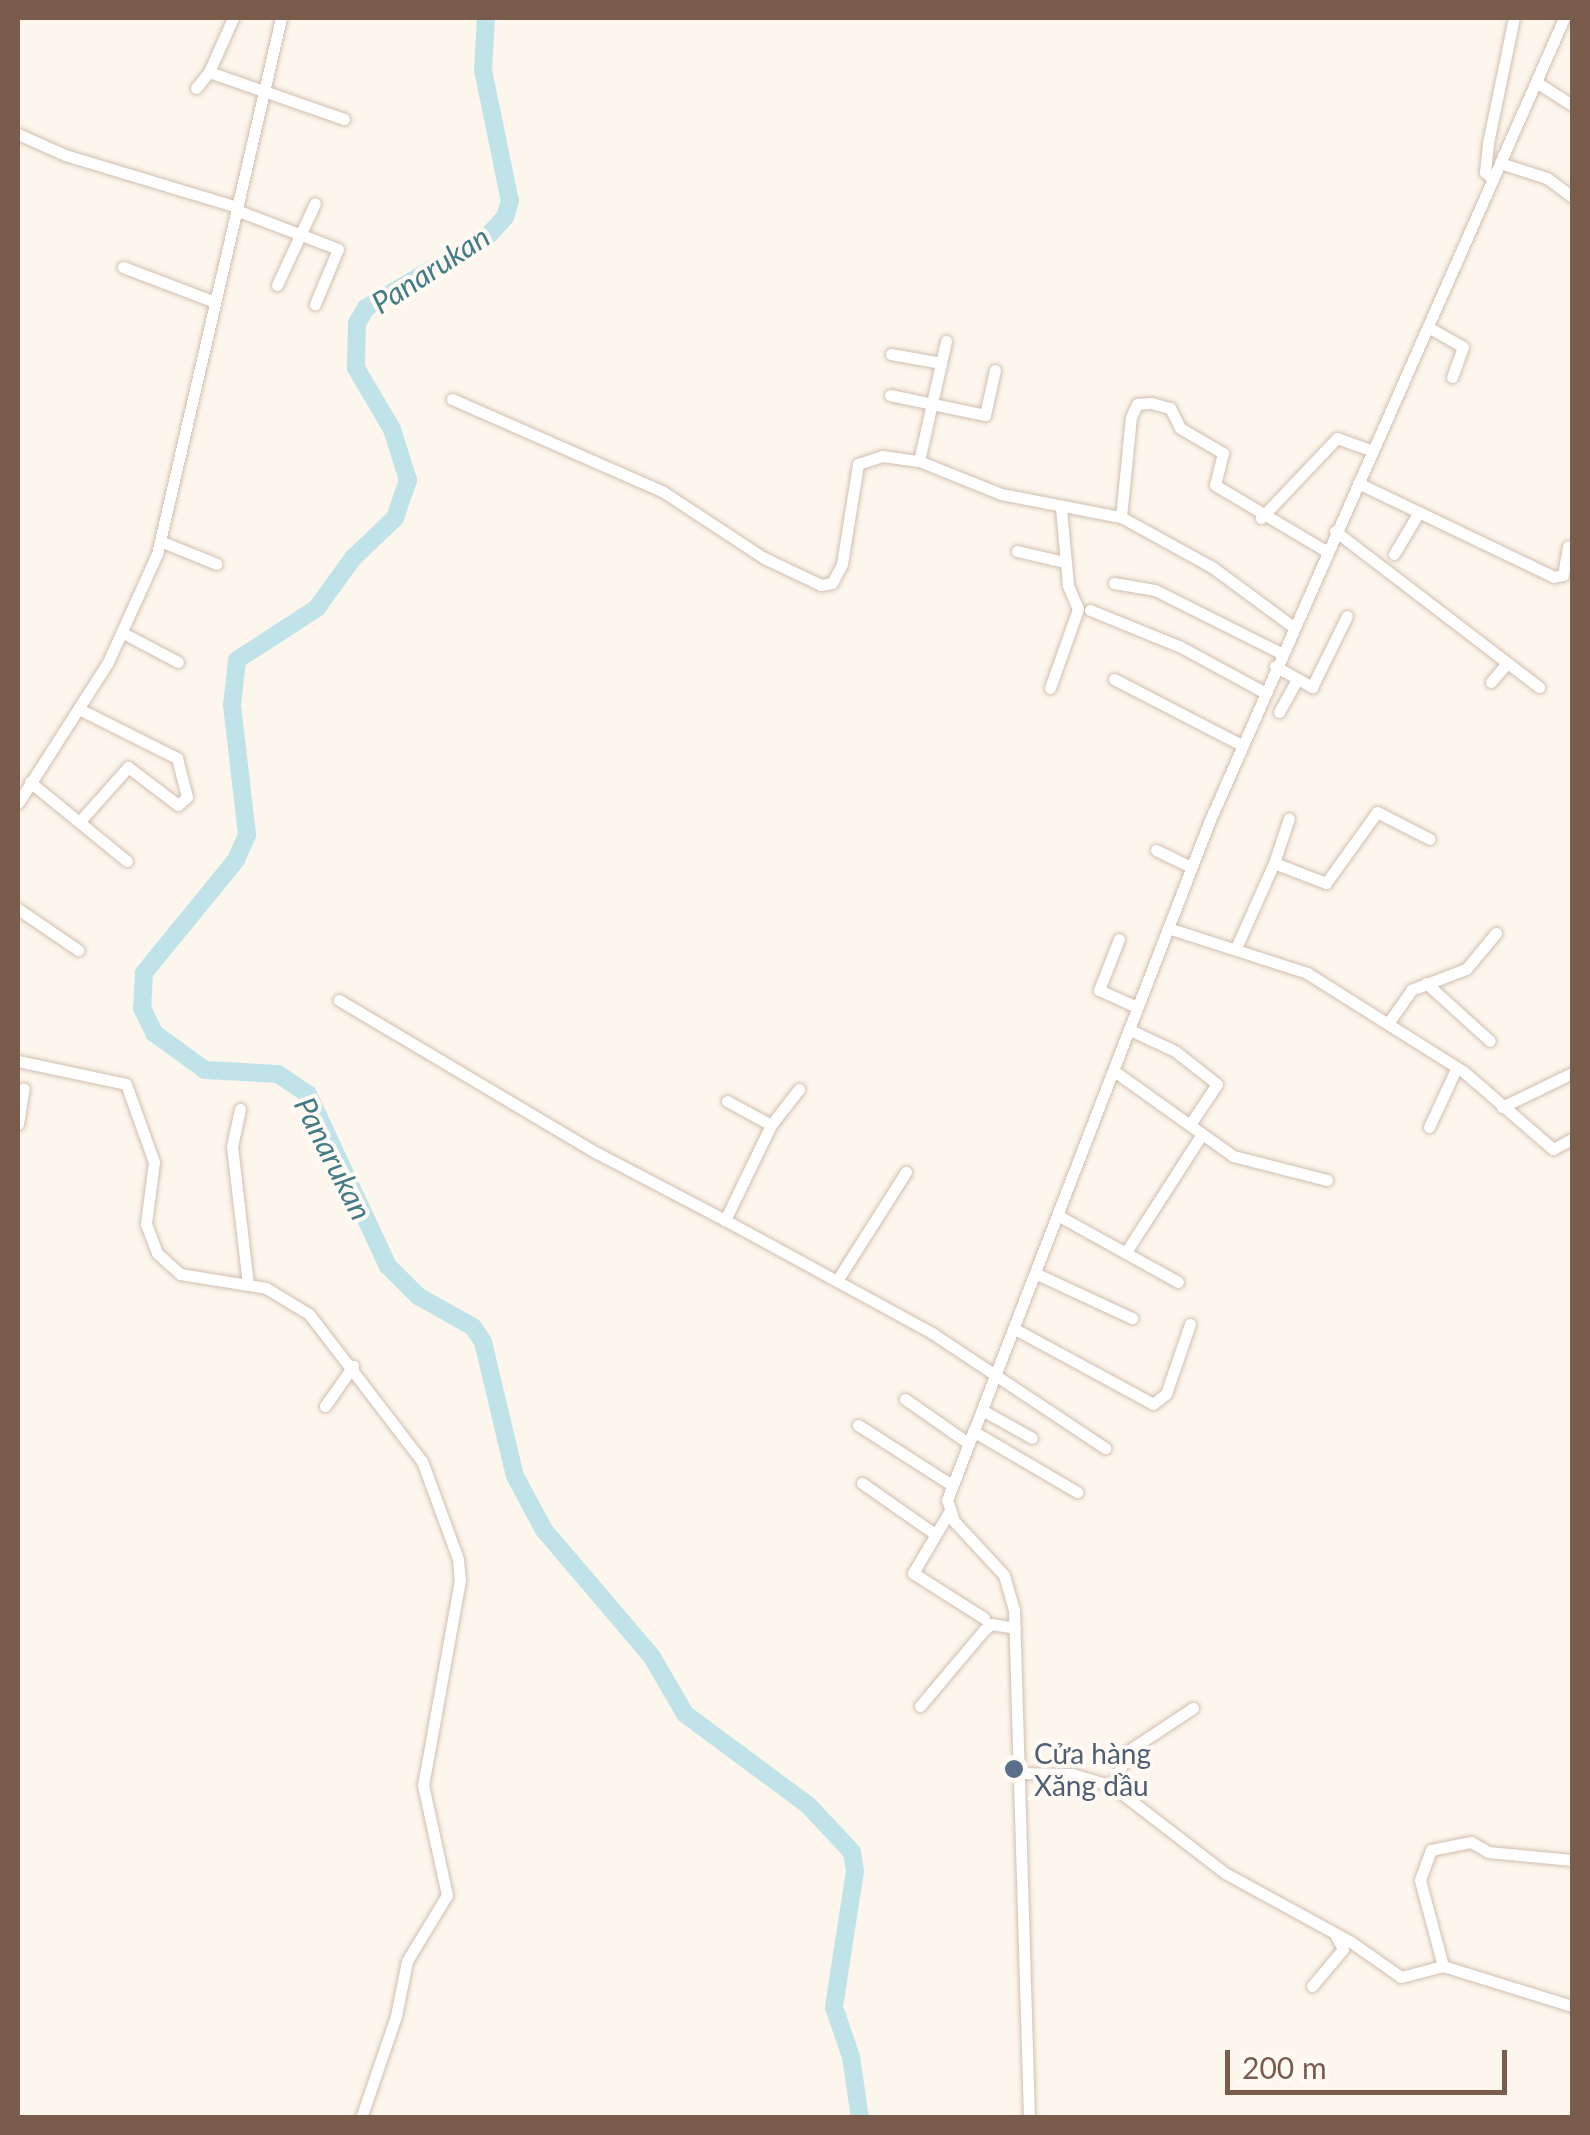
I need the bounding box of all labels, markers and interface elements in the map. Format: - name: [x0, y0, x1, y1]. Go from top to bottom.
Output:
- water label: Panarukan: [364, 218, 496, 320]
- water label: Panarukan: [288, 1091, 380, 1225]
- place label: Cửa hàng Xăng dầu: [1034, 1736, 1151, 1802]
- marker: Cửa hàng Xăng dầu: [1003, 1758, 1025, 1780]
- scale bar: [1230, 2030, 1512, 2092]
- text: 200 m: [1242, 2049, 1327, 2085]

